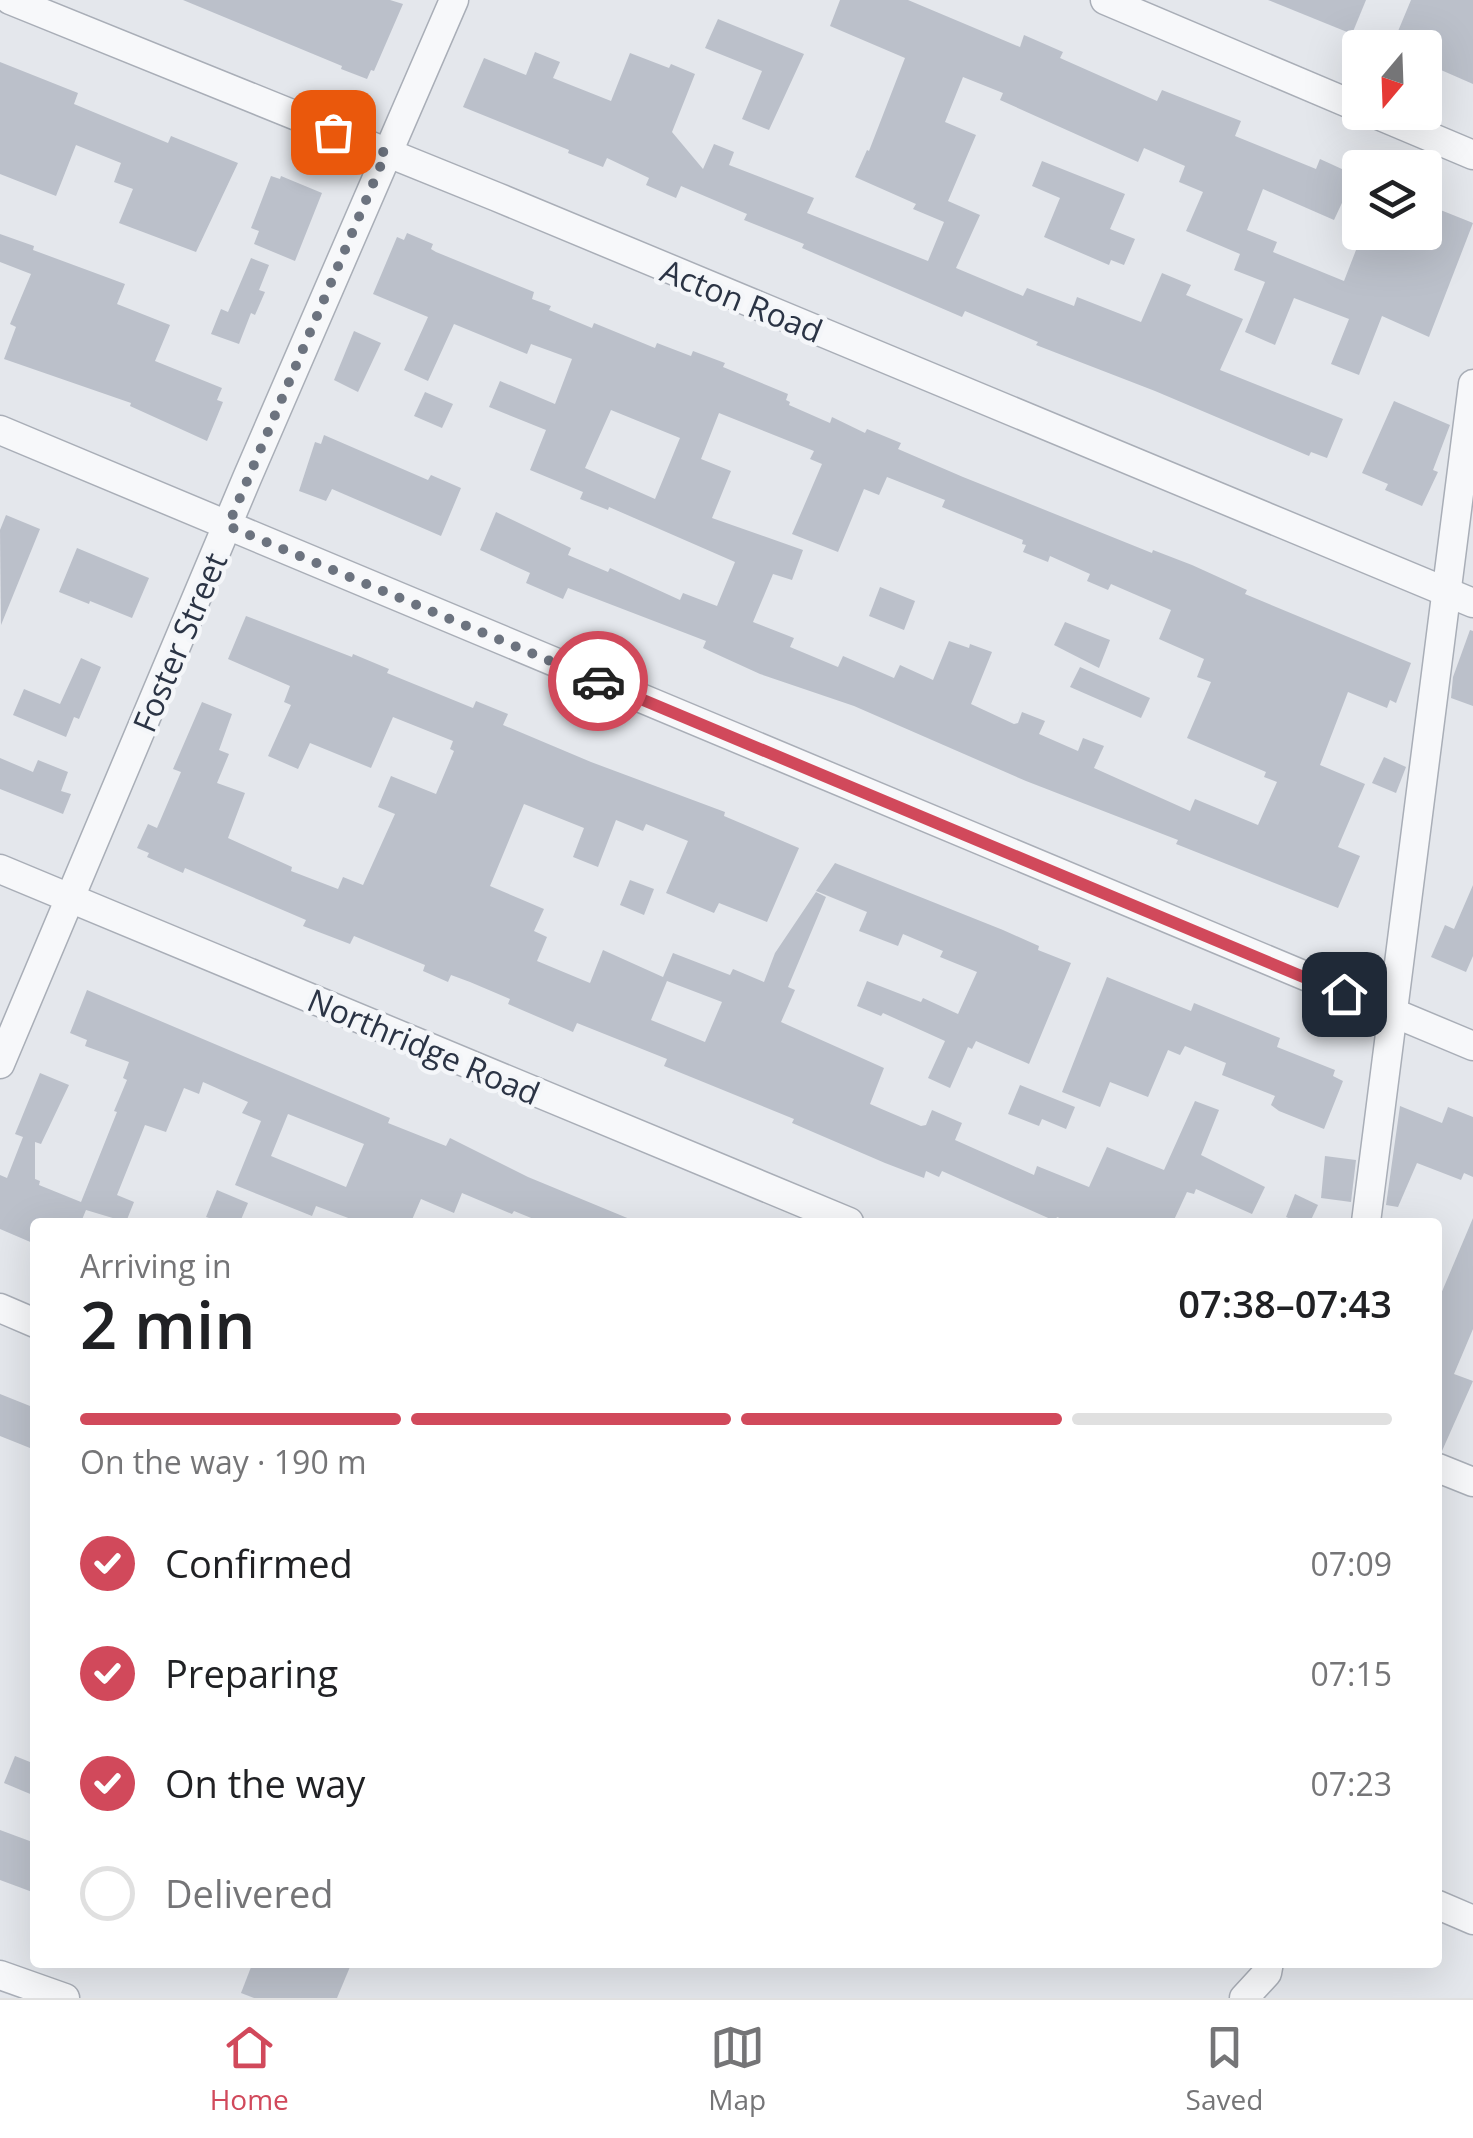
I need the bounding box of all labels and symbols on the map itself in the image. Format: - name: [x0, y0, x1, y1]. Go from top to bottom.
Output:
- north arrow: [1342, 30, 1442, 130]
- pin: [291, 90, 376, 175]
- street label: Acton Road: [655, 248, 829, 352]
- street label: Foster Street: [122, 546, 236, 738]
- courier: [548, 631, 648, 731]
- pin: [1302, 952, 1387, 1037]
- street label: Northridge Road: [301, 978, 547, 1114]

